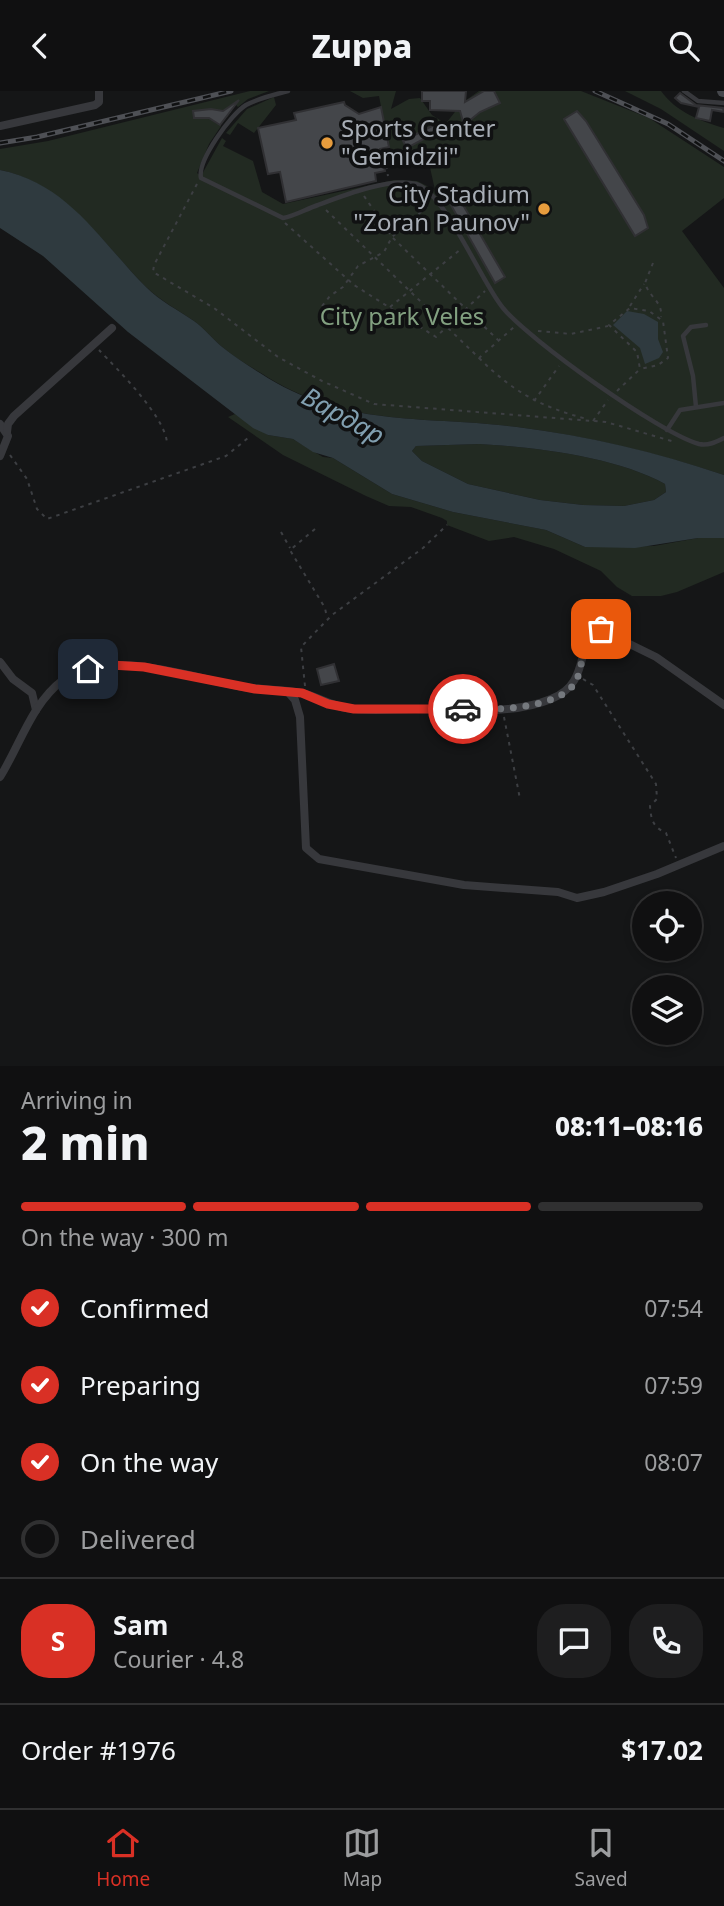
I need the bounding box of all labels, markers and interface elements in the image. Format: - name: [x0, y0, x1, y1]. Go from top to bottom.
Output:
- text: Zuppa: [312, 24, 412, 67]
- icon: back: [21, 27, 59, 65]
- icon: search: [665, 27, 703, 65]
- place label: Sports Center "Gemidzii": [341, 111, 496, 172]
- marker: Sports Center "Gemidzii": [319, 135, 335, 151]
- place label: City Stadium "Zoran Paunov": [353, 177, 530, 238]
- marker: City Stadium "Zoran Paunov": [536, 201, 552, 217]
- park label: City park Veles: [320, 299, 484, 332]
- water label: Вардар: [296, 378, 391, 452]
- pin: [571, 599, 631, 659]
- icon: bag: [582, 610, 620, 648]
- pin: [58, 639, 118, 699]
- icon: home: [69, 650, 107, 688]
- courier: [428, 674, 498, 744]
- icon: car: [444, 690, 482, 728]
- map controls: [632, 891, 702, 1045]
- button: locate: [632, 891, 702, 961]
- button: layers: [632, 975, 702, 1045]
- text: Arriving in: [21, 1084, 133, 1116]
- text: 08:11–08:16: [555, 1108, 703, 1144]
- text: 2 min: [21, 1111, 150, 1173]
- text: On the way · 300 m: [21, 1221, 228, 1253]
- icon: check: [21, 1289, 59, 1327]
- text: Confirmed: [80, 1290, 210, 1326]
- text: 07:54: [644, 1292, 703, 1324]
- icon: check: [21, 1366, 59, 1404]
- text: Preparing: [80, 1367, 201, 1403]
- text: 07:59: [644, 1369, 703, 1401]
- icon: check: [21, 1443, 59, 1481]
- text: On the way: [80, 1444, 218, 1480]
- text: 08:07: [644, 1446, 703, 1478]
- text: Delivered: [80, 1521, 196, 1557]
- button: chat: [537, 1604, 611, 1678]
- button: phone: [629, 1604, 703, 1678]
- text: Sam: [113, 1607, 168, 1643]
- text: S: [51, 1623, 65, 1659]
- text: Courier · 4.8: [113, 1643, 244, 1675]
- text: Order #1976: [21, 1732, 176, 1768]
- text: $17.02: [621, 1732, 703, 1768]
- tab: Home: [96, 1824, 150, 1892]
- tab: Map: [343, 1824, 382, 1892]
- tab: Saved: [575, 1824, 628, 1892]

